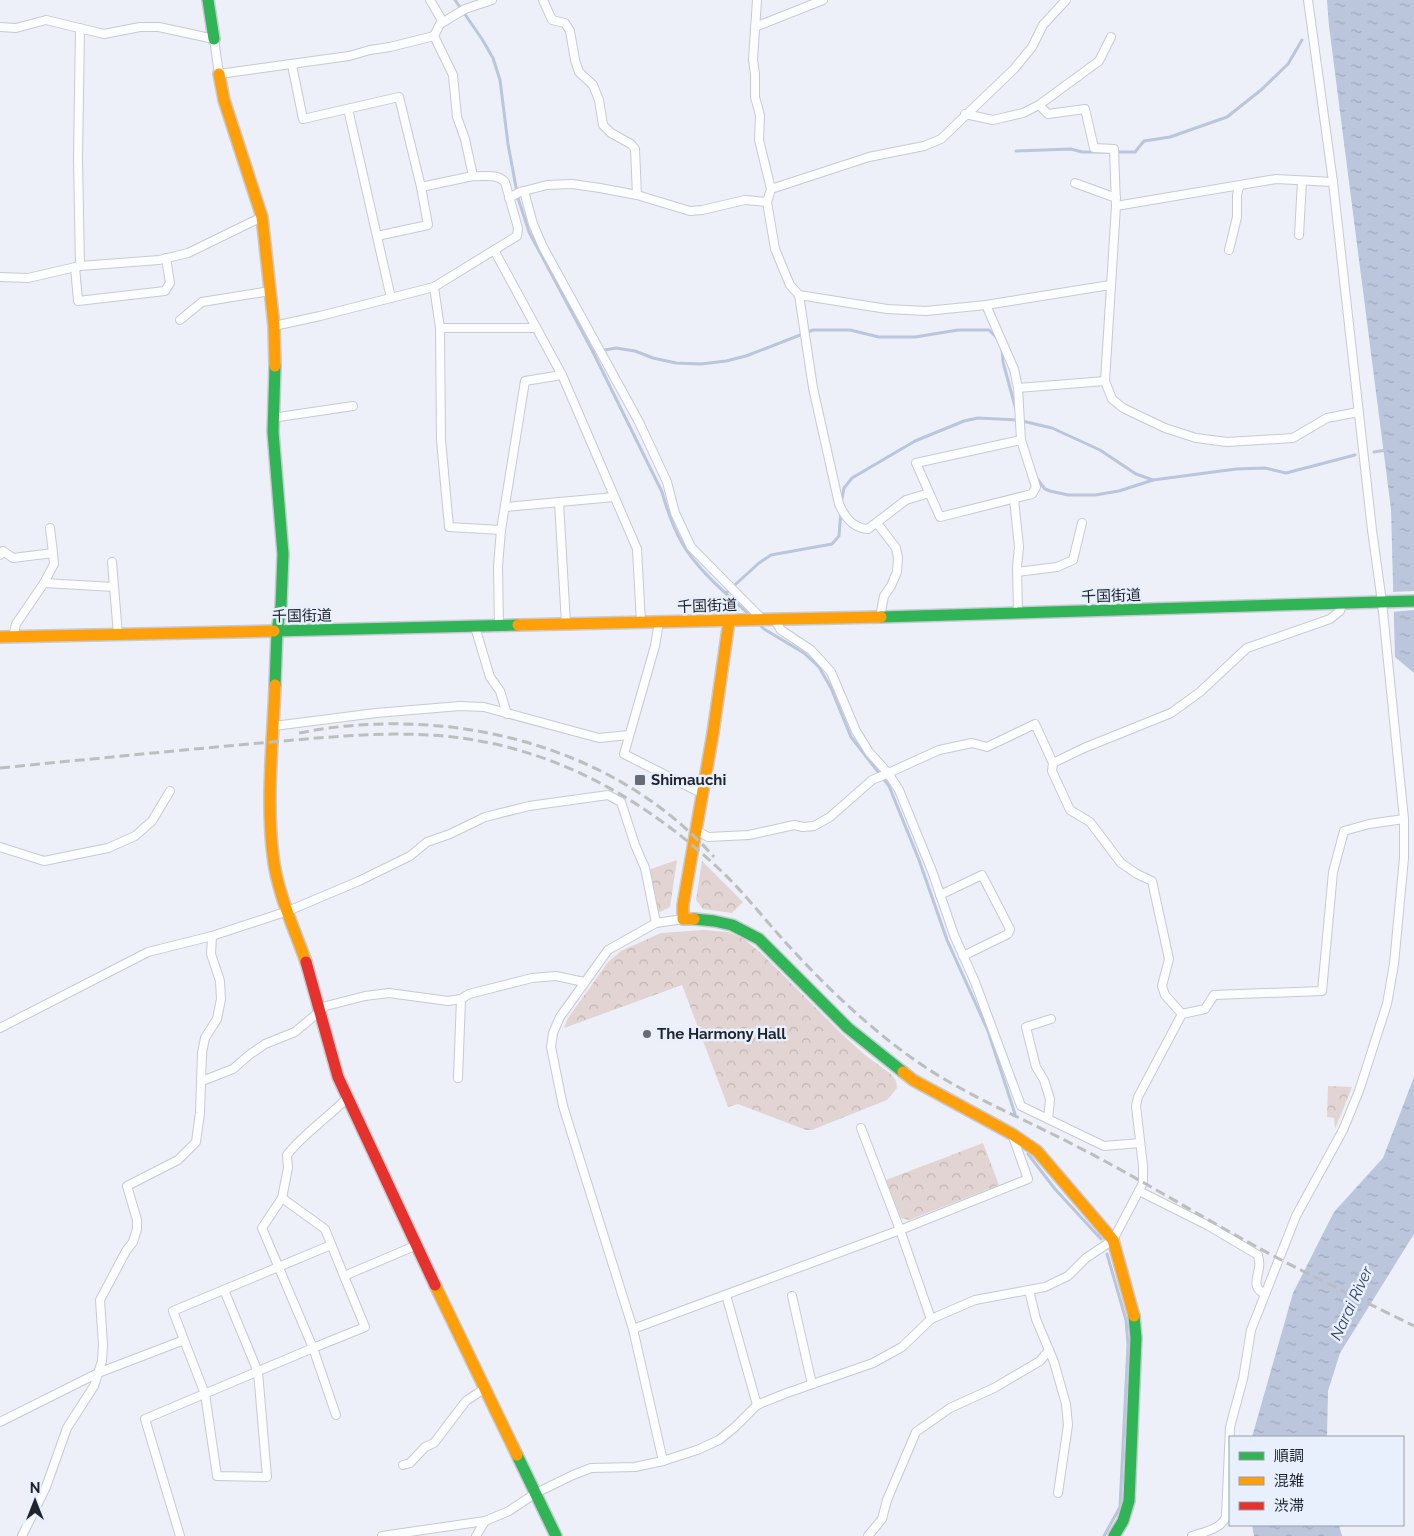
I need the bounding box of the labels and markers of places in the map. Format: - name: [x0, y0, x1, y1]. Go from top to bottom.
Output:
- place label: Shimauchi: [651, 771, 726, 789]
- marker: Shimauchi: [633, 773, 647, 787]
- place label: The Harmony Hall: [657, 1025, 786, 1043]
- marker: The Harmony Hall: [641, 1028, 653, 1040]

